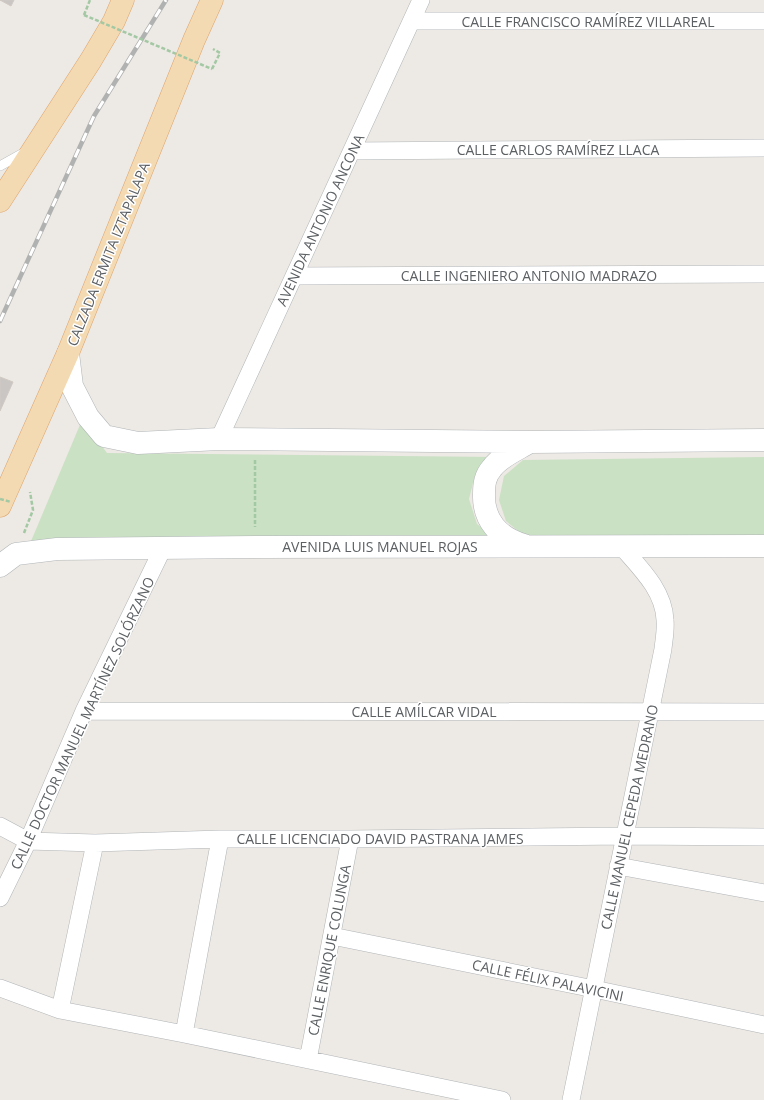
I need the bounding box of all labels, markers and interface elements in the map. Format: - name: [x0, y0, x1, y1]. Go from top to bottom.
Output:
- street label: CALLE FRANCISCO RAMÍREZ VILLAREAL: [461, 12, 715, 31]
- street label: AVENIDA ANTONIO ANCONA: [272, 131, 368, 309]
- street label: CALLE CARLOS RAMÍREZ LLACA: [457, 140, 660, 159]
- street label: CALZADA ERMITA IZTAPALAPA: [62, 159, 154, 349]
- street label: CALLE INGENIERO ANTONIO MADRAZO: [401, 266, 657, 285]
- street label: AVENIDA LUIS MANUEL ROJAS: [282, 537, 478, 556]
- street label: CALLE DOCTOR MANUEL MARTÍNEZ SOLÓRZANO: [6, 574, 158, 872]
- street label: CALLE AMÍLCAR VIDAL: [352, 702, 496, 721]
- street label: CALLE MANUEL CEPEDA MEDRANO: [596, 703, 662, 931]
- street label: CALLE LICENCIADO DAVID PASTRANA JAMES: [236, 829, 524, 848]
- street label: CALLE ENRIQUE COLUNGA: [303, 863, 355, 1037]
- street label: CALLE FÉLIX PALAVICINI: [470, 955, 626, 1005]

